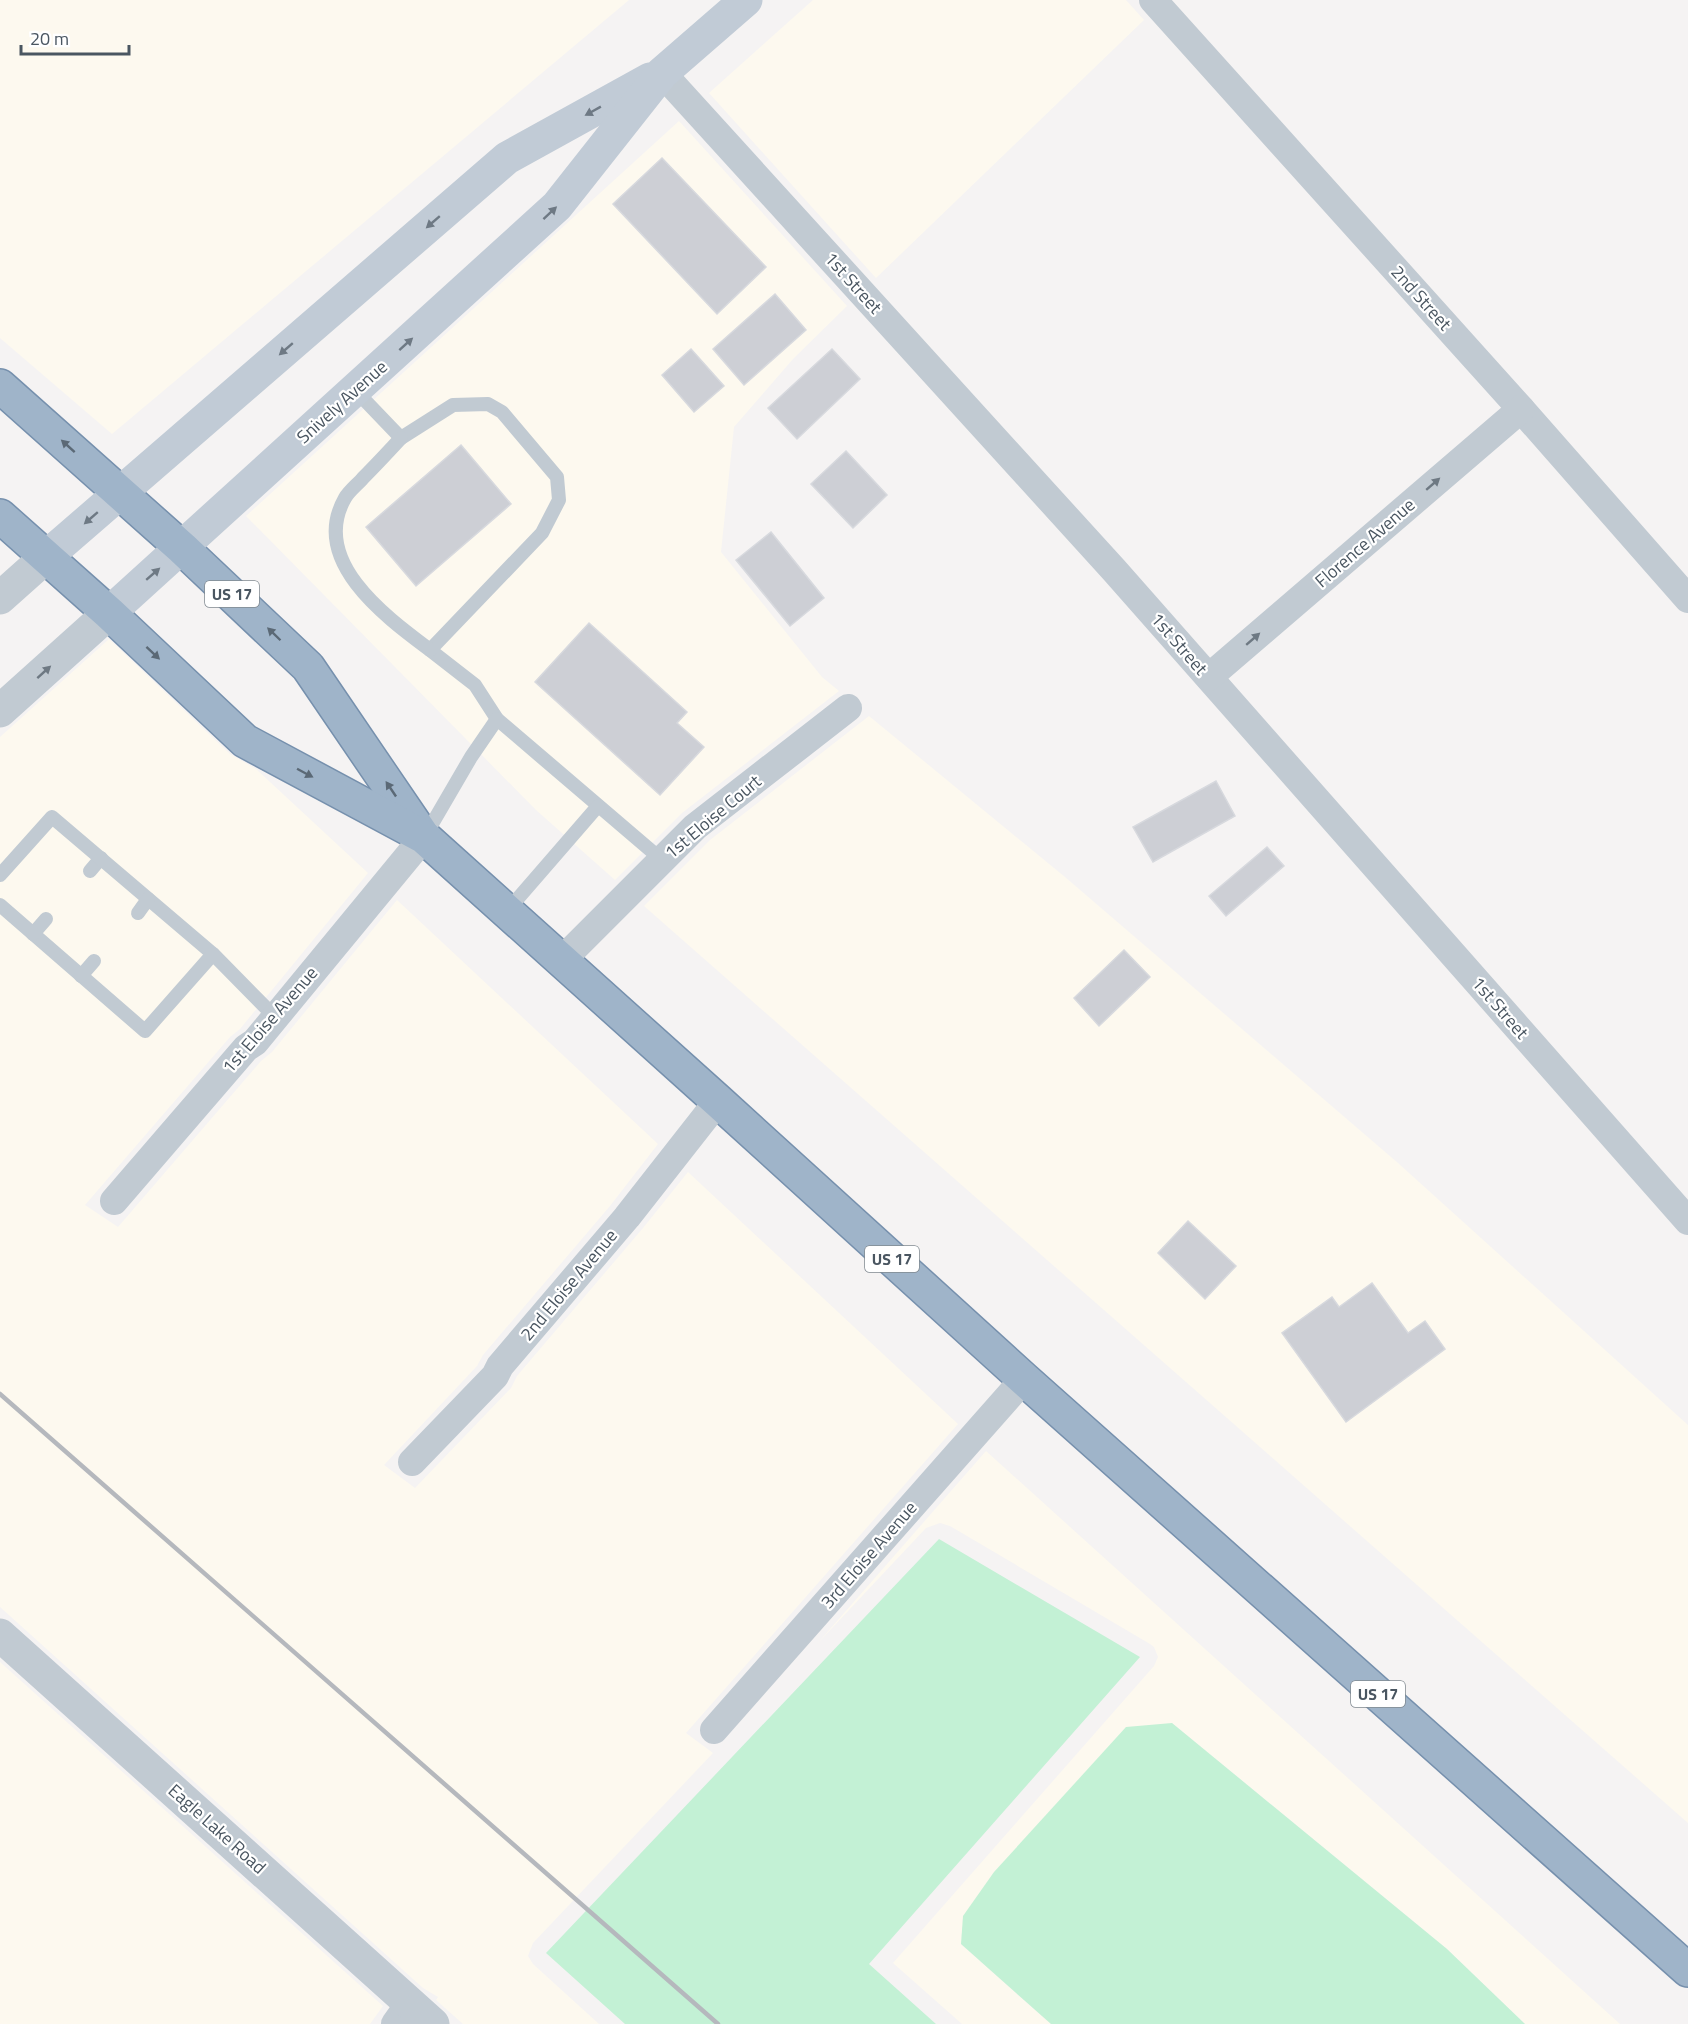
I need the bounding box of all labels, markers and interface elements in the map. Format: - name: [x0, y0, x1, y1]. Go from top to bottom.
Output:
- scale bar: [21, 18, 129, 56]
- text: 20 m: [30, 25, 69, 52]
- one-way arrow: [584, 106, 601, 116]
- one-way arrow: [543, 206, 557, 220]
- one-way arrow: [426, 215, 441, 229]
- street label: 1st Street: [818, 246, 889, 320]
- street label: 2nd Street: [1385, 259, 1458, 337]
- one-way arrow: [398, 338, 413, 351]
- one-way arrow: [278, 343, 294, 356]
- street label: Snively Avenue: [290, 353, 393, 450]
- one-way arrow: [60, 439, 75, 453]
- one-way arrow: [1425, 478, 1441, 491]
- street label: Florence Avenue: [1309, 491, 1421, 594]
- one-way arrow: [84, 511, 99, 524]
- one-way arrow: [145, 568, 160, 581]
- road number: US 17: [205, 581, 259, 607]
- street label: 1st Street: [1145, 606, 1215, 681]
- one-way arrow: [266, 627, 281, 641]
- one-way arrow: [1245, 633, 1260, 646]
- one-way arrow: [145, 646, 160, 660]
- one-way arrow: [36, 665, 51, 679]
- one-way arrow: [296, 768, 313, 778]
- street label: 1st Eloise Court: [658, 768, 767, 865]
- one-way arrow: [386, 781, 397, 797]
- street label: 1st Eloise Avenue: [215, 960, 324, 1079]
- street label: 1st Street: [1466, 970, 1536, 1045]
- street label: 2nd Eloise Avenue: [514, 1223, 623, 1346]
- road number: US 17: [865, 1246, 919, 1272]
- street label: 3rd Eloise Avenue: [814, 1495, 923, 1614]
- road number: US 17: [1351, 1681, 1405, 1707]
- street label: Eagle Lake Road: [162, 1777, 272, 1880]

